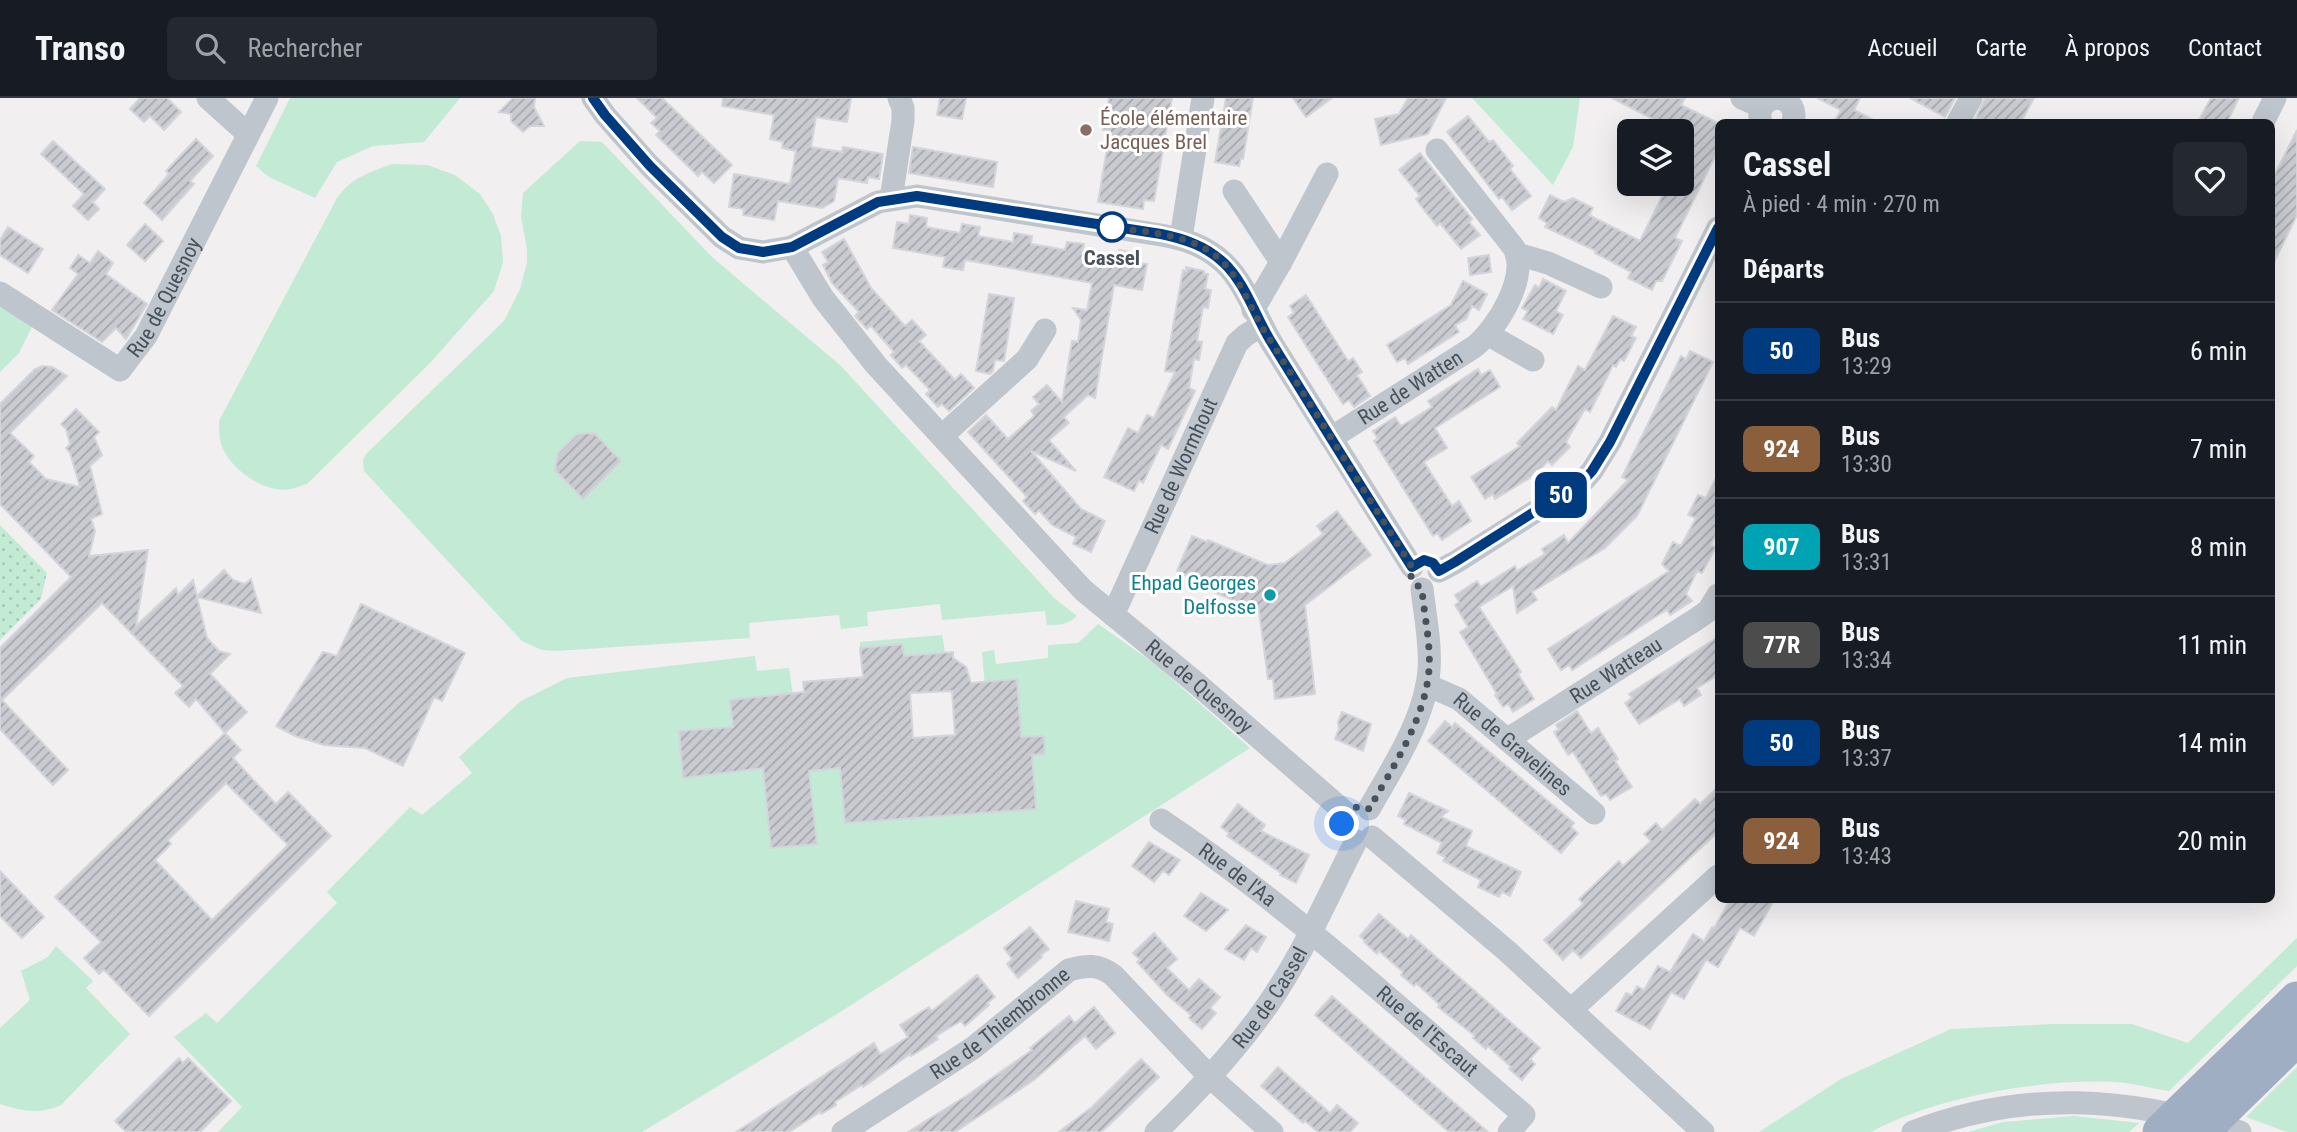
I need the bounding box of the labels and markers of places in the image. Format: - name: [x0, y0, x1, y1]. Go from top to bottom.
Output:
- place label: École élémentaire Jacques Brel: [1100, 106, 1248, 154]
- marker: École élémentaire Jacques Brel: [1078, 122, 1094, 138]
- marker: Cassel: [1097, 212, 1127, 242]
- place label: Cassel: [1084, 246, 1140, 270]
- place label: Ehpad Georges Delfosse: [1131, 571, 1256, 619]
- marker: Ehpad Georges Delfosse: [1262, 587, 1278, 603]

